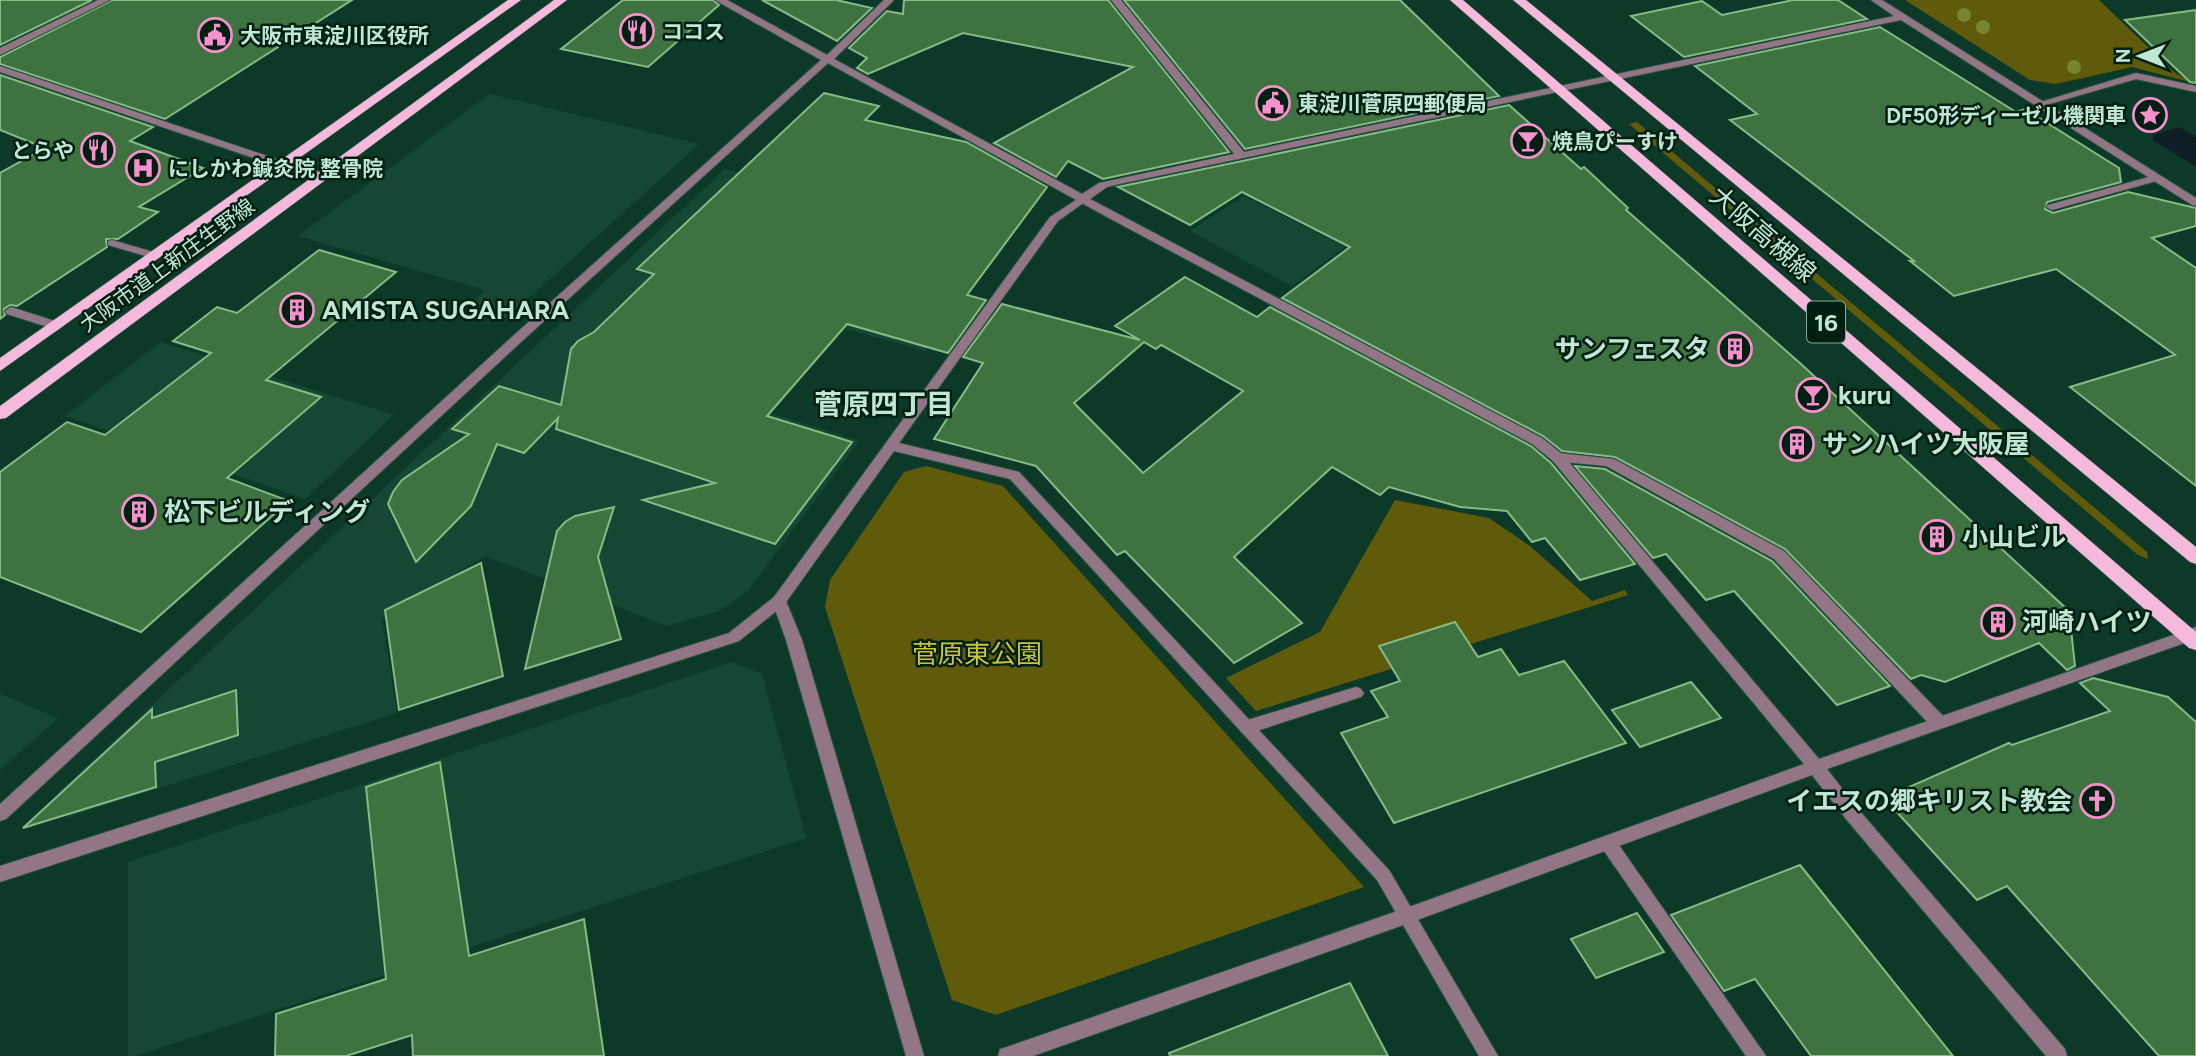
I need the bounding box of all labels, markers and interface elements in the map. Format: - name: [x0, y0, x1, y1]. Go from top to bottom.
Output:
- restaurant icon: ココス: [618, 12, 656, 50]
- public building icon: 大阪市東淀川区役所: [196, 16, 234, 54]
- place label: ココス: [662, 19, 725, 44]
- north arrow: [2105, 21, 2175, 91]
- place label: 大阪市東淀川区役所: [240, 23, 429, 48]
- text: N: [2112, 49, 2135, 63]
- public building icon: 東淀川菅原四郵便局: [1254, 84, 1292, 122]
- place label: 東淀川菅原四郵便局: [1298, 91, 1487, 116]
- place icon: DF50形ディーゼル機関車: [2131, 96, 2169, 134]
- place label: DF50形ディーゼル機関車: [1886, 103, 2126, 128]
- bar icon: 焼鳥ぴーすけ: [1509, 122, 1547, 160]
- place label: 焼鳥ぴーすけ: [1552, 129, 1678, 154]
- restaurant icon: とらや: [79, 131, 117, 169]
- place label: とらや: [11, 138, 74, 163]
- hospital icon: にしかわ鍼灸院 整骨院: [124, 149, 162, 187]
- place label: にしかわ鍼灸院 整骨院: [168, 156, 383, 181]
- street label: 大阪高槻線: [1703, 179, 1823, 289]
- street label: 大阪市道上新庄生野線: [75, 193, 259, 337]
- building icon: AMISTA SUGAHARA: [278, 291, 316, 329]
- place label: AMISTA SUGAHARA: [322, 294, 570, 326]
- road number: 16: [1807, 302, 1845, 342]
- building icon: サンフェスタ: [1716, 330, 1754, 368]
- place label: サンフェスタ: [1555, 333, 1710, 365]
- bar icon: kuru: [1794, 376, 1832, 414]
- place label: kuru: [1838, 379, 1891, 411]
- district label: 菅原四丁目: [814, 387, 954, 421]
- building icon: サンハイツ大阪屋: [1778, 425, 1816, 463]
- place label: サンハイツ大阪屋: [1822, 428, 2029, 460]
- building icon: 松下ビルディング: [120, 493, 158, 531]
- place label: 松下ビルディング: [164, 496, 370, 528]
- building icon: 小山ビル: [1918, 518, 1956, 556]
- place label: 小山ビル: [1962, 521, 2066, 553]
- building icon: 河崎ハイツ: [1979, 603, 2017, 641]
- place label: 河崎ハイツ: [2022, 606, 2151, 638]
- park label: 菅原東公園: [912, 638, 1042, 670]
- church icon: イエスの郷キリスト教会: [2078, 782, 2116, 820]
- place label: イエスの郷キリスト教会: [1786, 785, 2072, 817]

